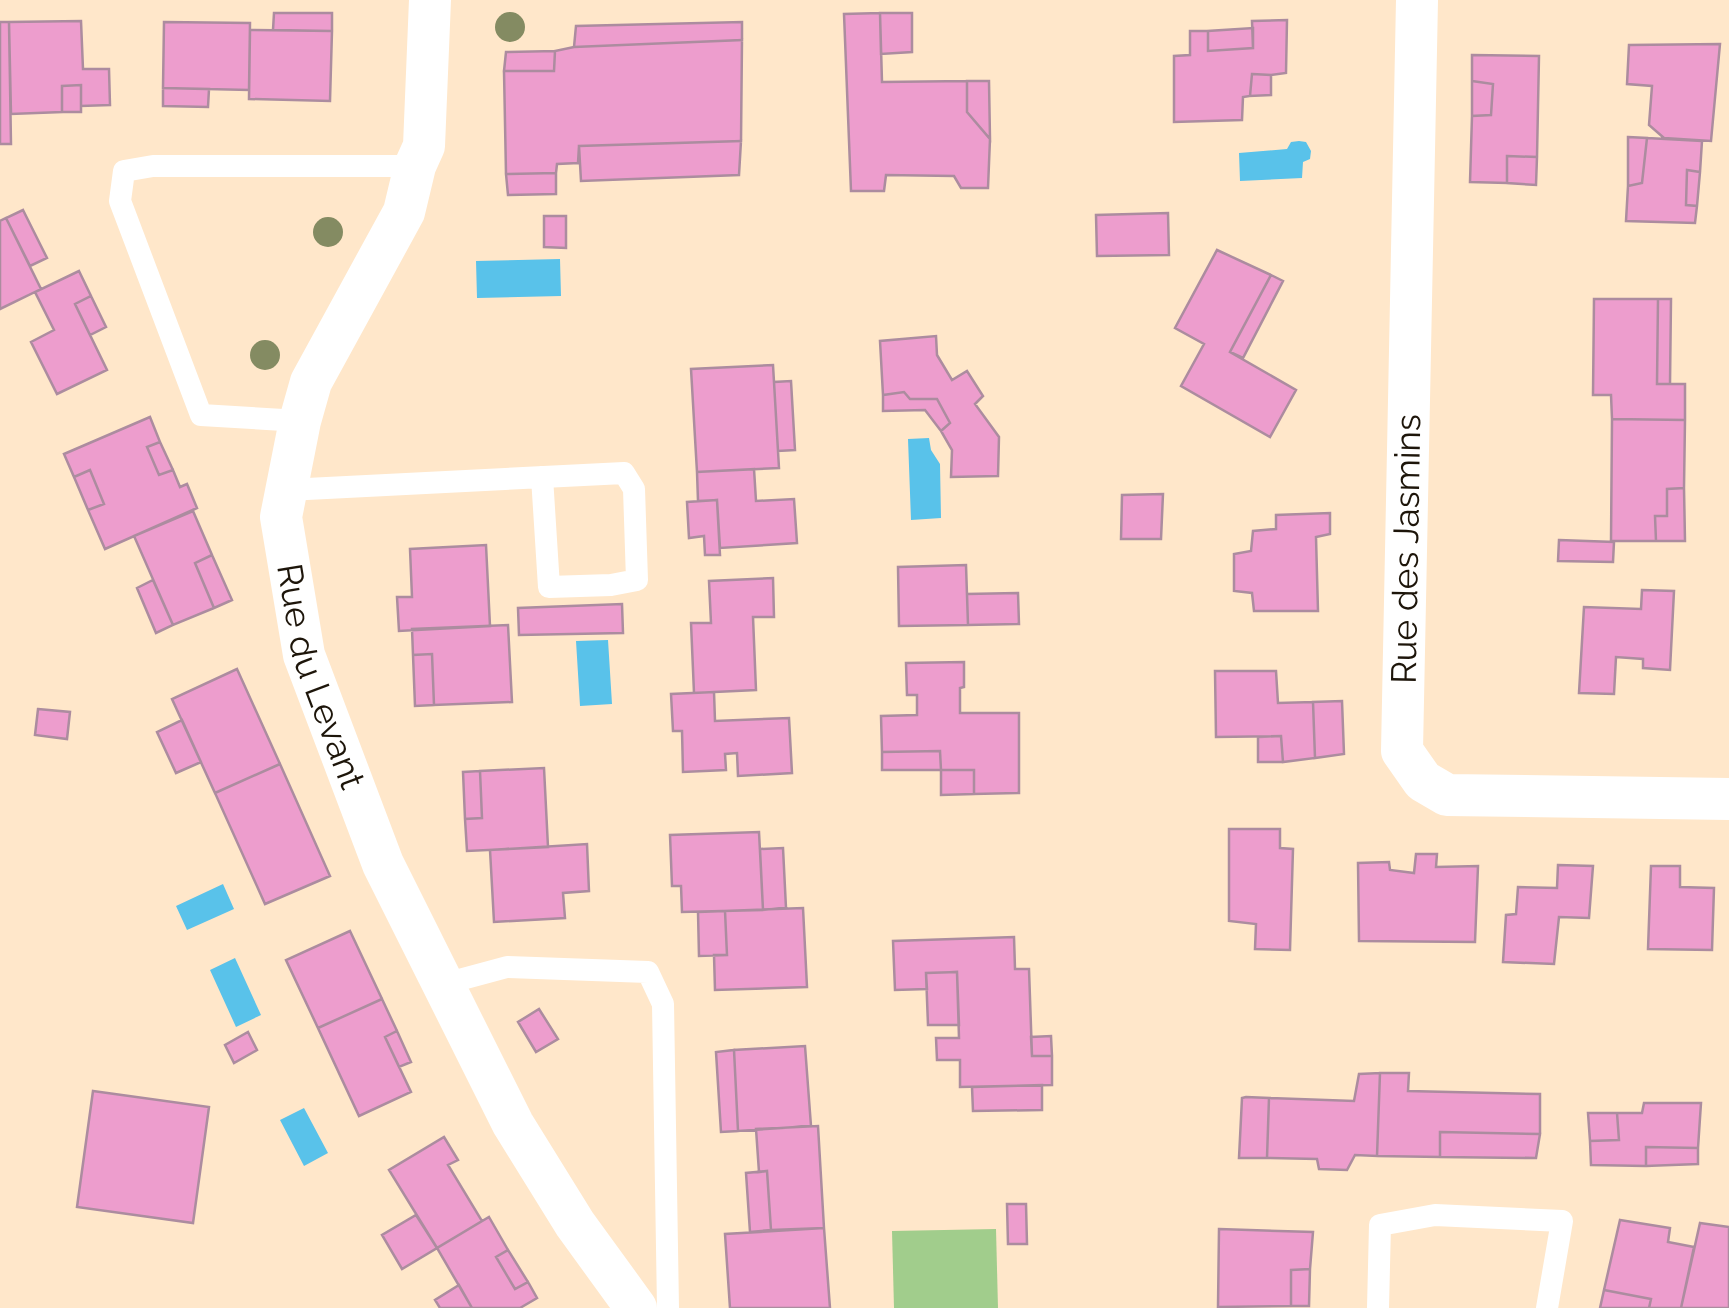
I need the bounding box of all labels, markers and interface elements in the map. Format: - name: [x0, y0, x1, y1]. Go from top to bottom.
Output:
- street label: Rue des Jasmins: [1383, 414, 1428, 684]
- street label: Rue du Levant: [269, 561, 374, 795]

